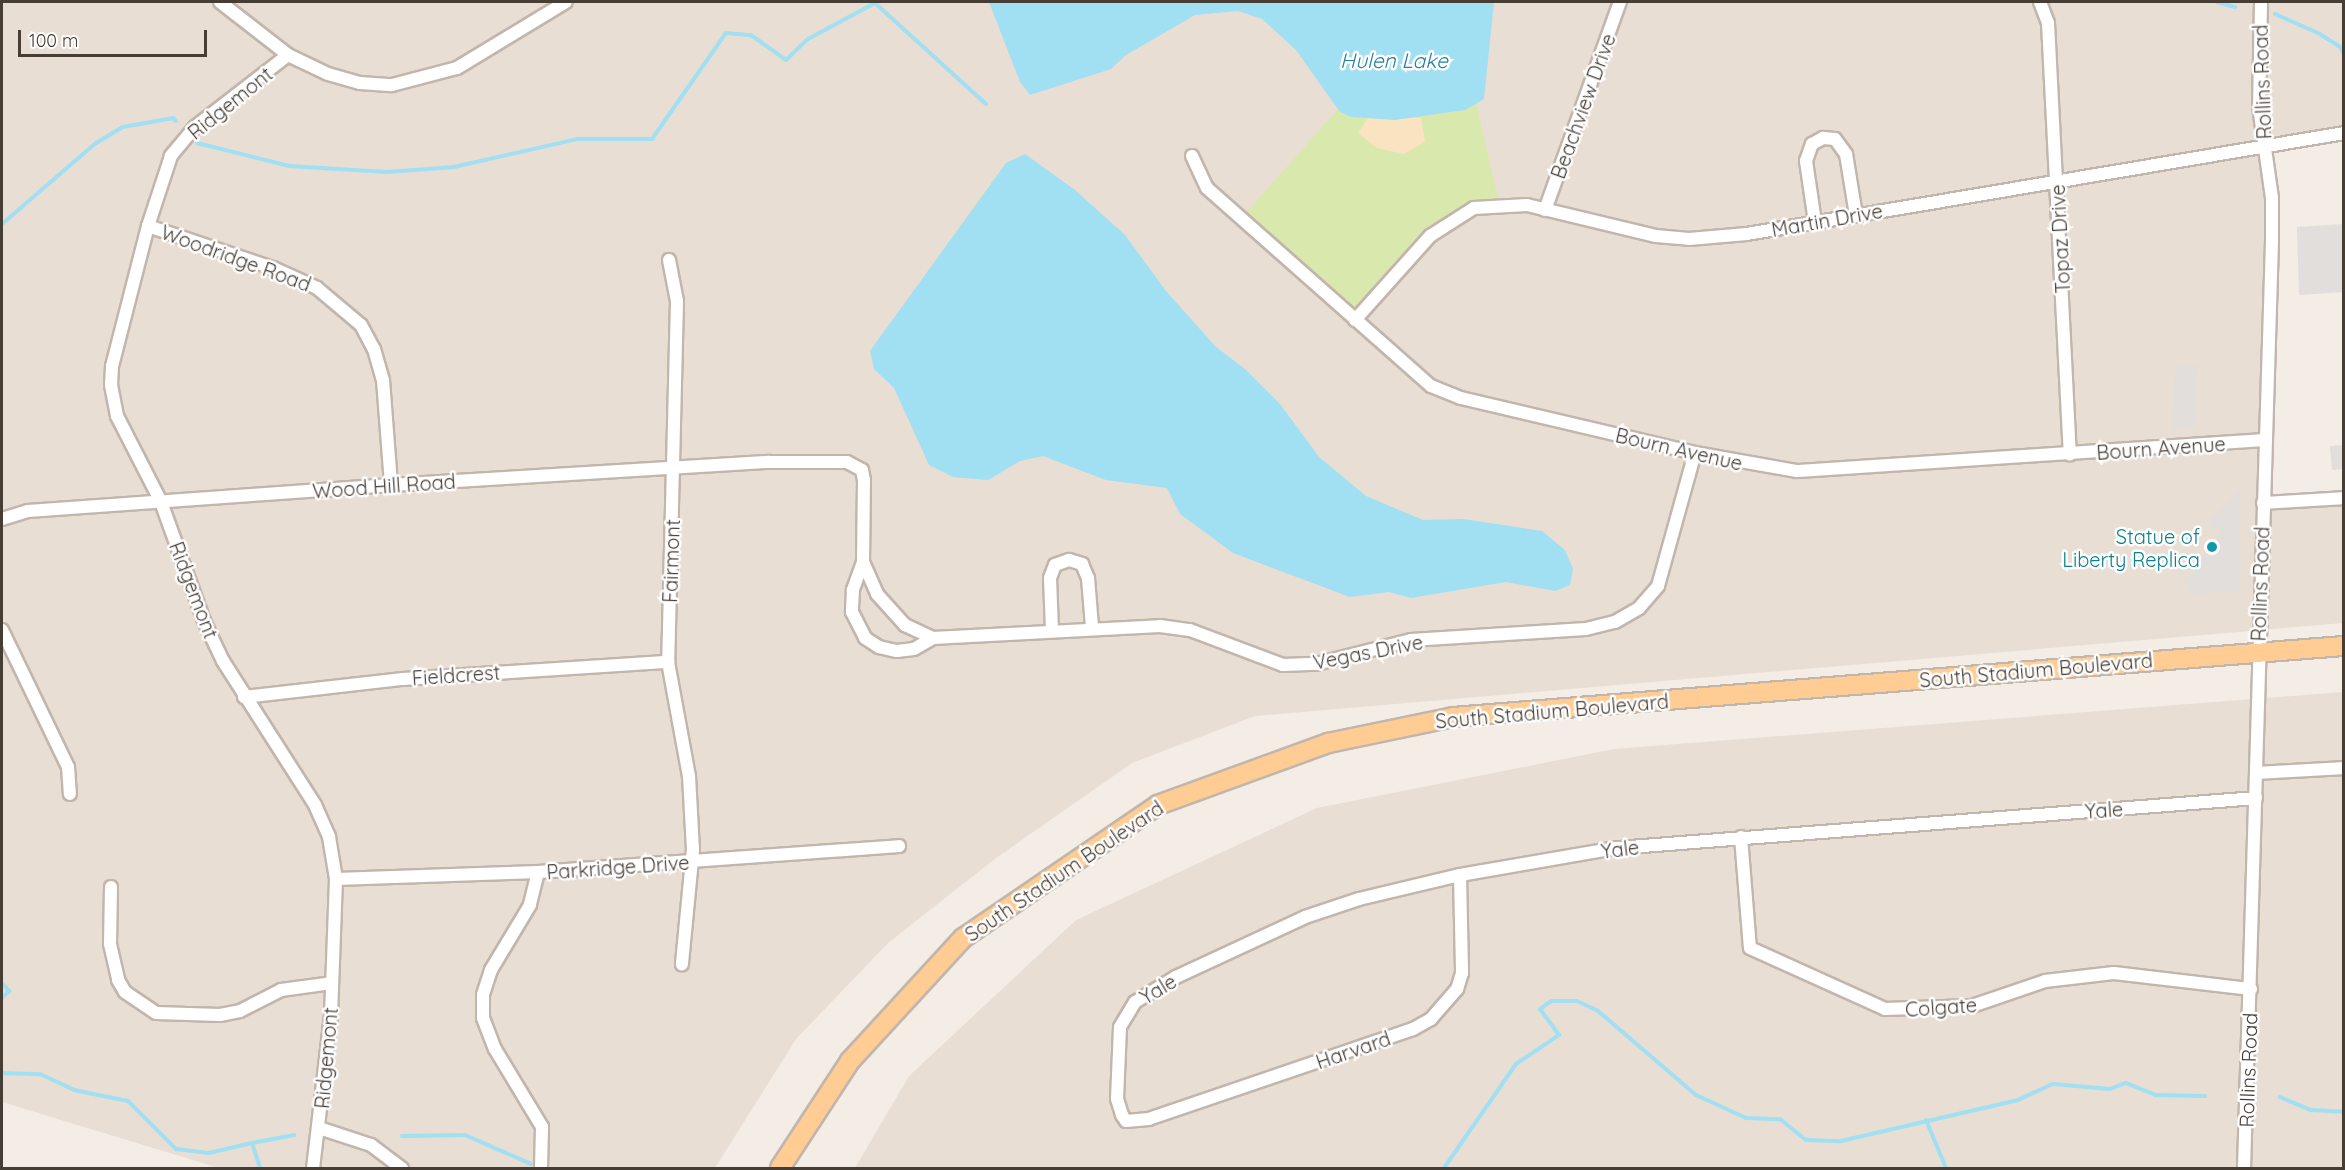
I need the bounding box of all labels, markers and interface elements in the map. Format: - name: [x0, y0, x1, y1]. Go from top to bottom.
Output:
- scale bar: [21, 18, 210, 56]
- street label: Rollins Road: [2248, 24, 2276, 140]
- text: 100 m: [29, 29, 78, 52]
- street label: Beachview Drive: [1546, 30, 1620, 182]
- water label: Hulen Lake: [1340, 47, 1448, 73]
- street label: Ridgemont: [183, 62, 277, 144]
- street label: Topaz Drive: [2045, 184, 2075, 294]
- street label: Martin Drive: [1769, 198, 1885, 242]
- street label: Woodridge Road: [158, 220, 314, 296]
- street label: Bourn Avenue: [1613, 423, 1745, 475]
- street label: Bourn Avenue: [2096, 432, 2226, 464]
- street label: Wood Hill Road: [311, 469, 457, 503]
- street label: Fairmont: [658, 519, 684, 603]
- place label: Statue of Liberty Replica: [2062, 524, 2200, 571]
- street label: Rollins Road: [2246, 526, 2274, 642]
- street label: Ridgemont: [165, 538, 223, 642]
- marker: Statue of Liberty Replica: [2205, 540, 2219, 554]
- street label: Vegas Drive: [1311, 630, 1425, 674]
- street label: South Stadium Boulevard: [1918, 648, 2154, 692]
- street label: Fieldcrest: [411, 660, 501, 690]
- street label: South Stadium Boulevard: [1434, 689, 1670, 733]
- street label: South Stadium Boulevard: [960, 796, 1168, 946]
- street label: Yale: [2084, 797, 2124, 823]
- street label: Yale: [1600, 835, 1640, 863]
- street label: Parkridge Drive: [546, 850, 690, 884]
- street label: Yale: [1135, 969, 1181, 1009]
- street label: Colgate: [1904, 993, 1978, 1021]
- street label: Ridgemont: [310, 1006, 342, 1110]
- street label: Rollins Road: [2234, 1012, 2262, 1128]
- street label: Harvard: [1313, 1026, 1393, 1074]

